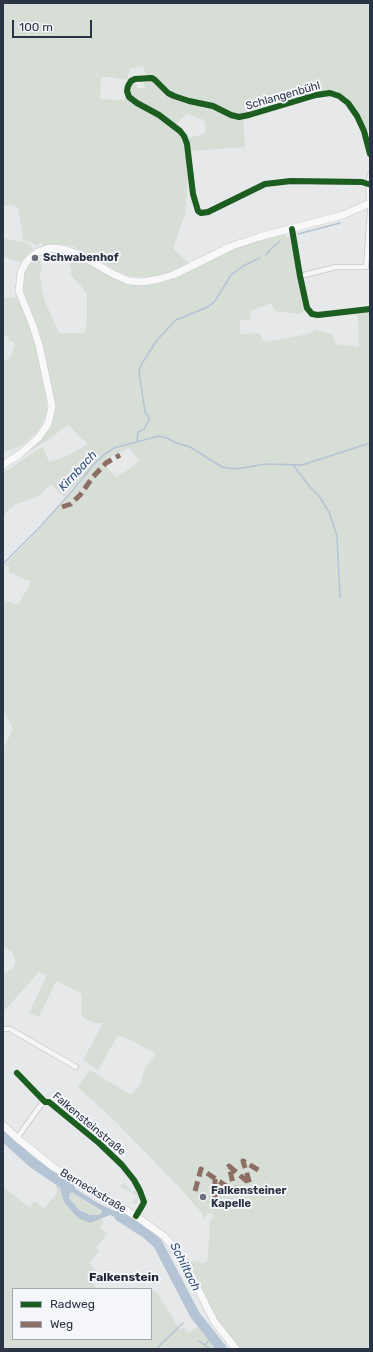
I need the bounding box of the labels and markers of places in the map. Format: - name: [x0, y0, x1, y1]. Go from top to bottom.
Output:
- place label: Schwabenhof: [43, 251, 119, 265]
- marker: Schwabenhof: [30, 253, 40, 263]
- place label: Falkensteiner Kapelle: [211, 1184, 286, 1210]
- marker: Falkensteiner Kapelle: [198, 1192, 208, 1202]

